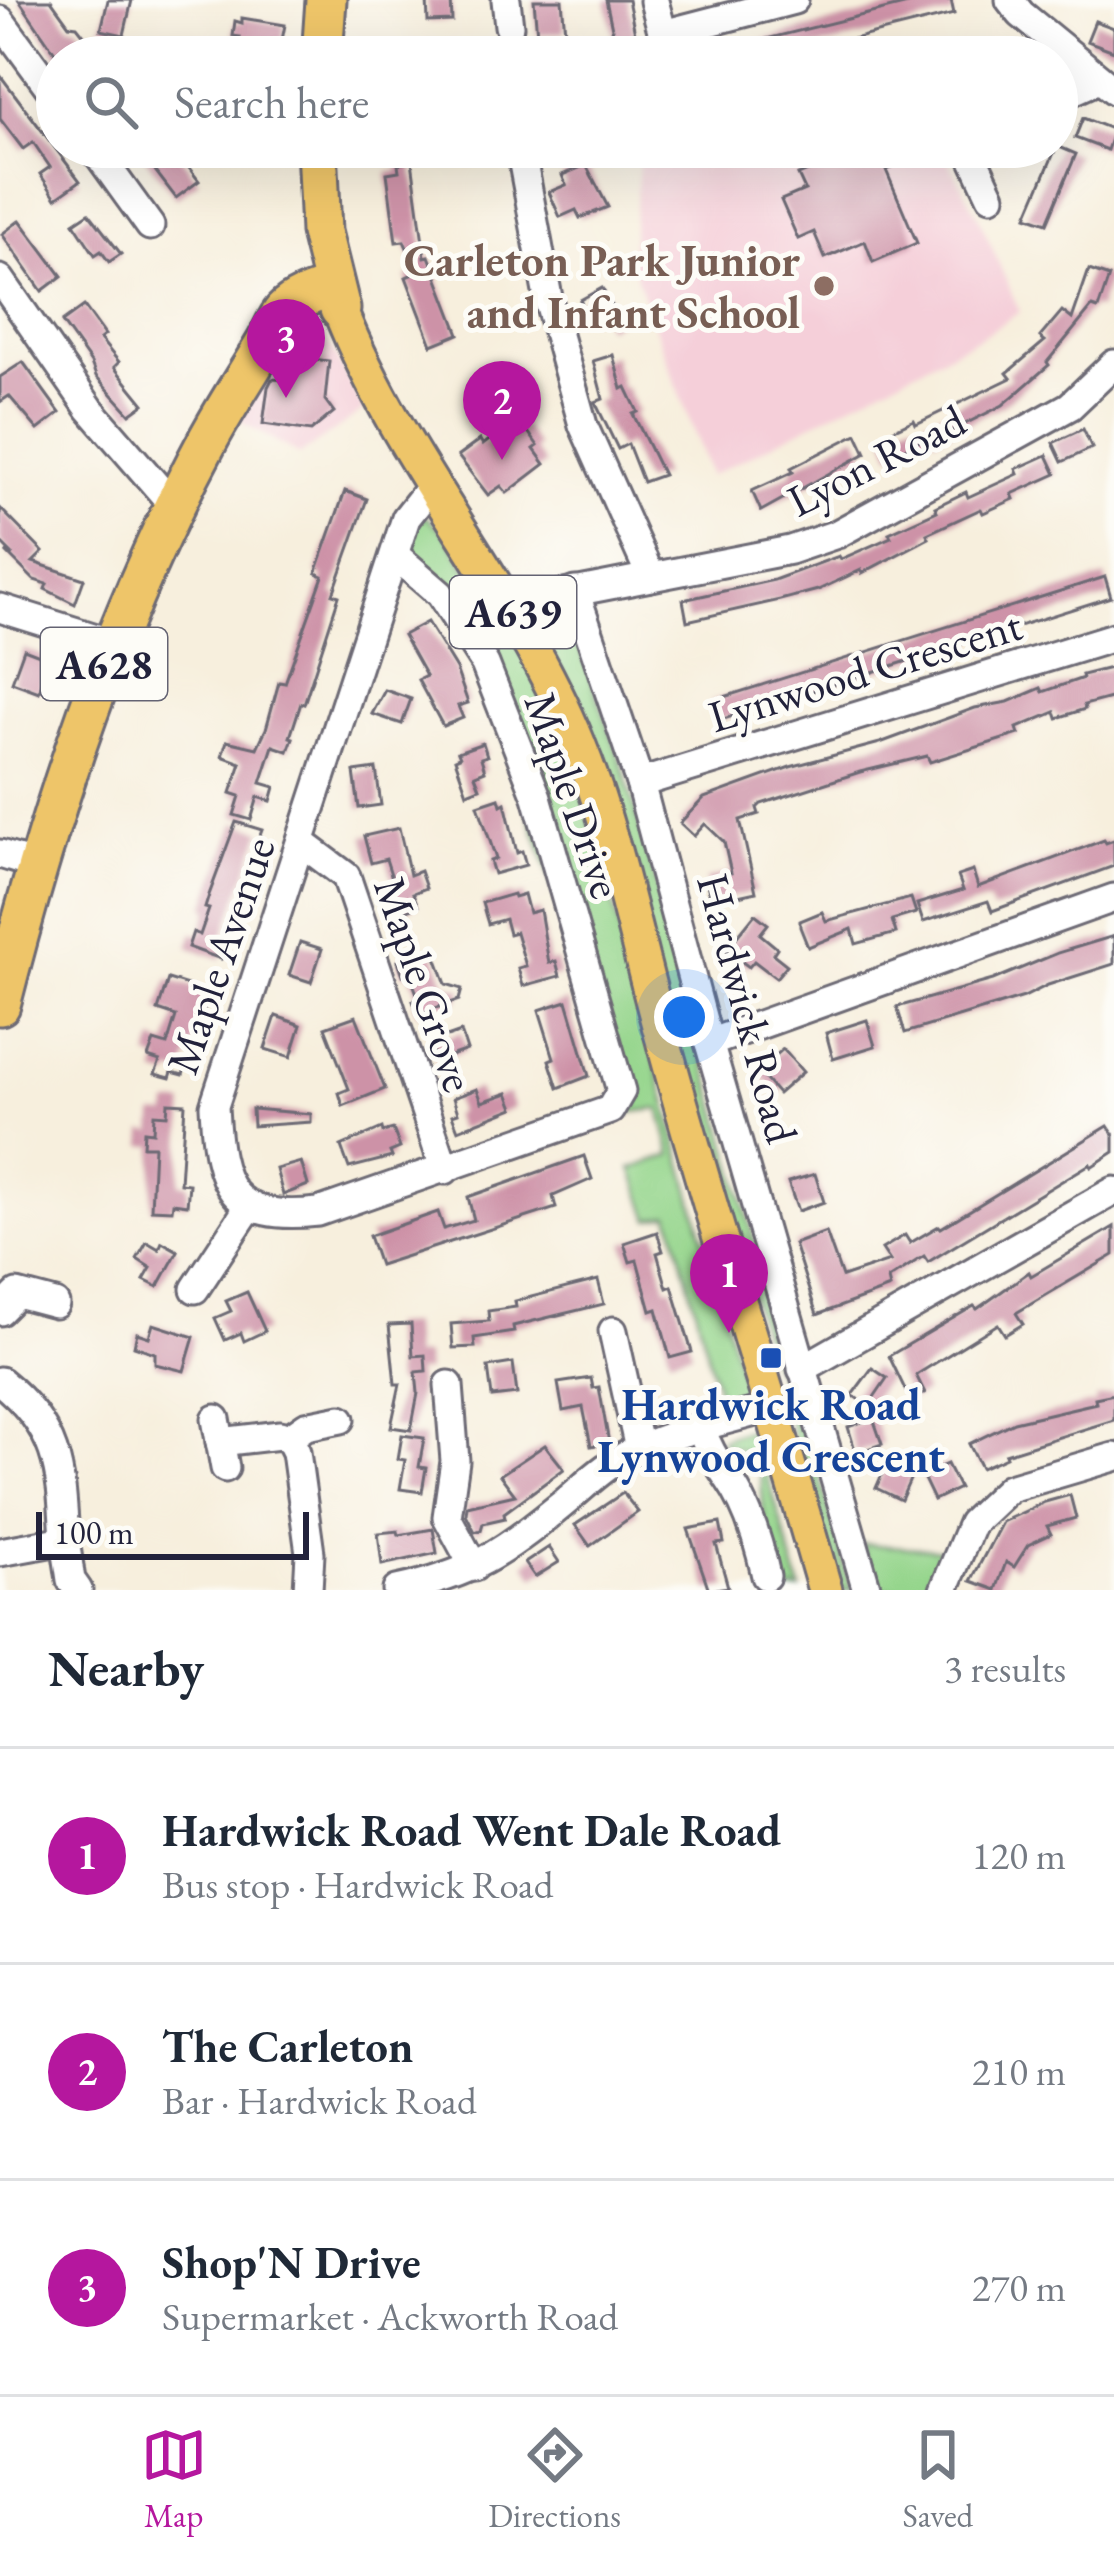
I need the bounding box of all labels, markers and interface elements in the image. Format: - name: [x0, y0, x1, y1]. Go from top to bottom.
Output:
- search box: [36, 36, 1078, 168]
- icon: search: [78, 69, 144, 135]
- text: Search here: [174, 73, 369, 131]
- place label: Carleton Park Junior and Infant School: [404, 231, 800, 341]
- marker: Carleton Park Junior and Infant School: [811, 273, 837, 299]
- pin: 3: [247, 299, 325, 398]
- pin: 2: [463, 361, 541, 460]
- street label: Lyon Road: [777, 391, 975, 529]
- road number: A639: [450, 576, 576, 648]
- street label: Lynwood Crescent: [701, 595, 1029, 745]
- road number: A628: [41, 628, 167, 700]
- street label: Maple Drive: [512, 684, 636, 906]
- street label: Maple Avenue: [152, 829, 288, 1081]
- street label: Hardwick Road: [684, 867, 812, 1149]
- street label: Maple Grove: [361, 869, 489, 1099]
- your location: [654, 987, 714, 1047]
- pin: 1: [690, 1234, 768, 1333]
- marker: Hardwick Road Lynwood Crescent: [758, 1345, 784, 1371]
- place label: Hardwick Road Lynwood Crescent: [597, 1375, 945, 1485]
- scale bar: [36, 1506, 309, 1559]
- text: 100 m: [54, 1511, 134, 1554]
- text: Nearby: [48, 1635, 204, 1701]
- text: 3 results: [944, 1643, 1066, 1694]
- text: Hardwick Road Went Dale Road: [162, 1801, 781, 1859]
- text: 1: [77, 1830, 97, 1881]
- text: 120 m: [972, 1830, 1066, 1881]
- text: Bus stop · Hardwick Road: [162, 1859, 553, 1910]
- text: The Carleton: [162, 2017, 413, 2075]
- text: 2: [77, 2046, 97, 2097]
- text: 210 m: [972, 2046, 1066, 2097]
- text: Bar · Hardwick Road: [162, 2075, 477, 2126]
- text: Shop'N Drive: [162, 2233, 421, 2291]
- text: 3: [77, 2262, 97, 2313]
- text: 270 m: [972, 2262, 1066, 2313]
- text: Supermarket · Ackworth Road: [162, 2291, 618, 2342]
- tab: Map: [141, 2422, 207, 2537]
- tab: Directions: [488, 2422, 621, 2537]
- tab: Saved: [903, 2422, 973, 2537]

